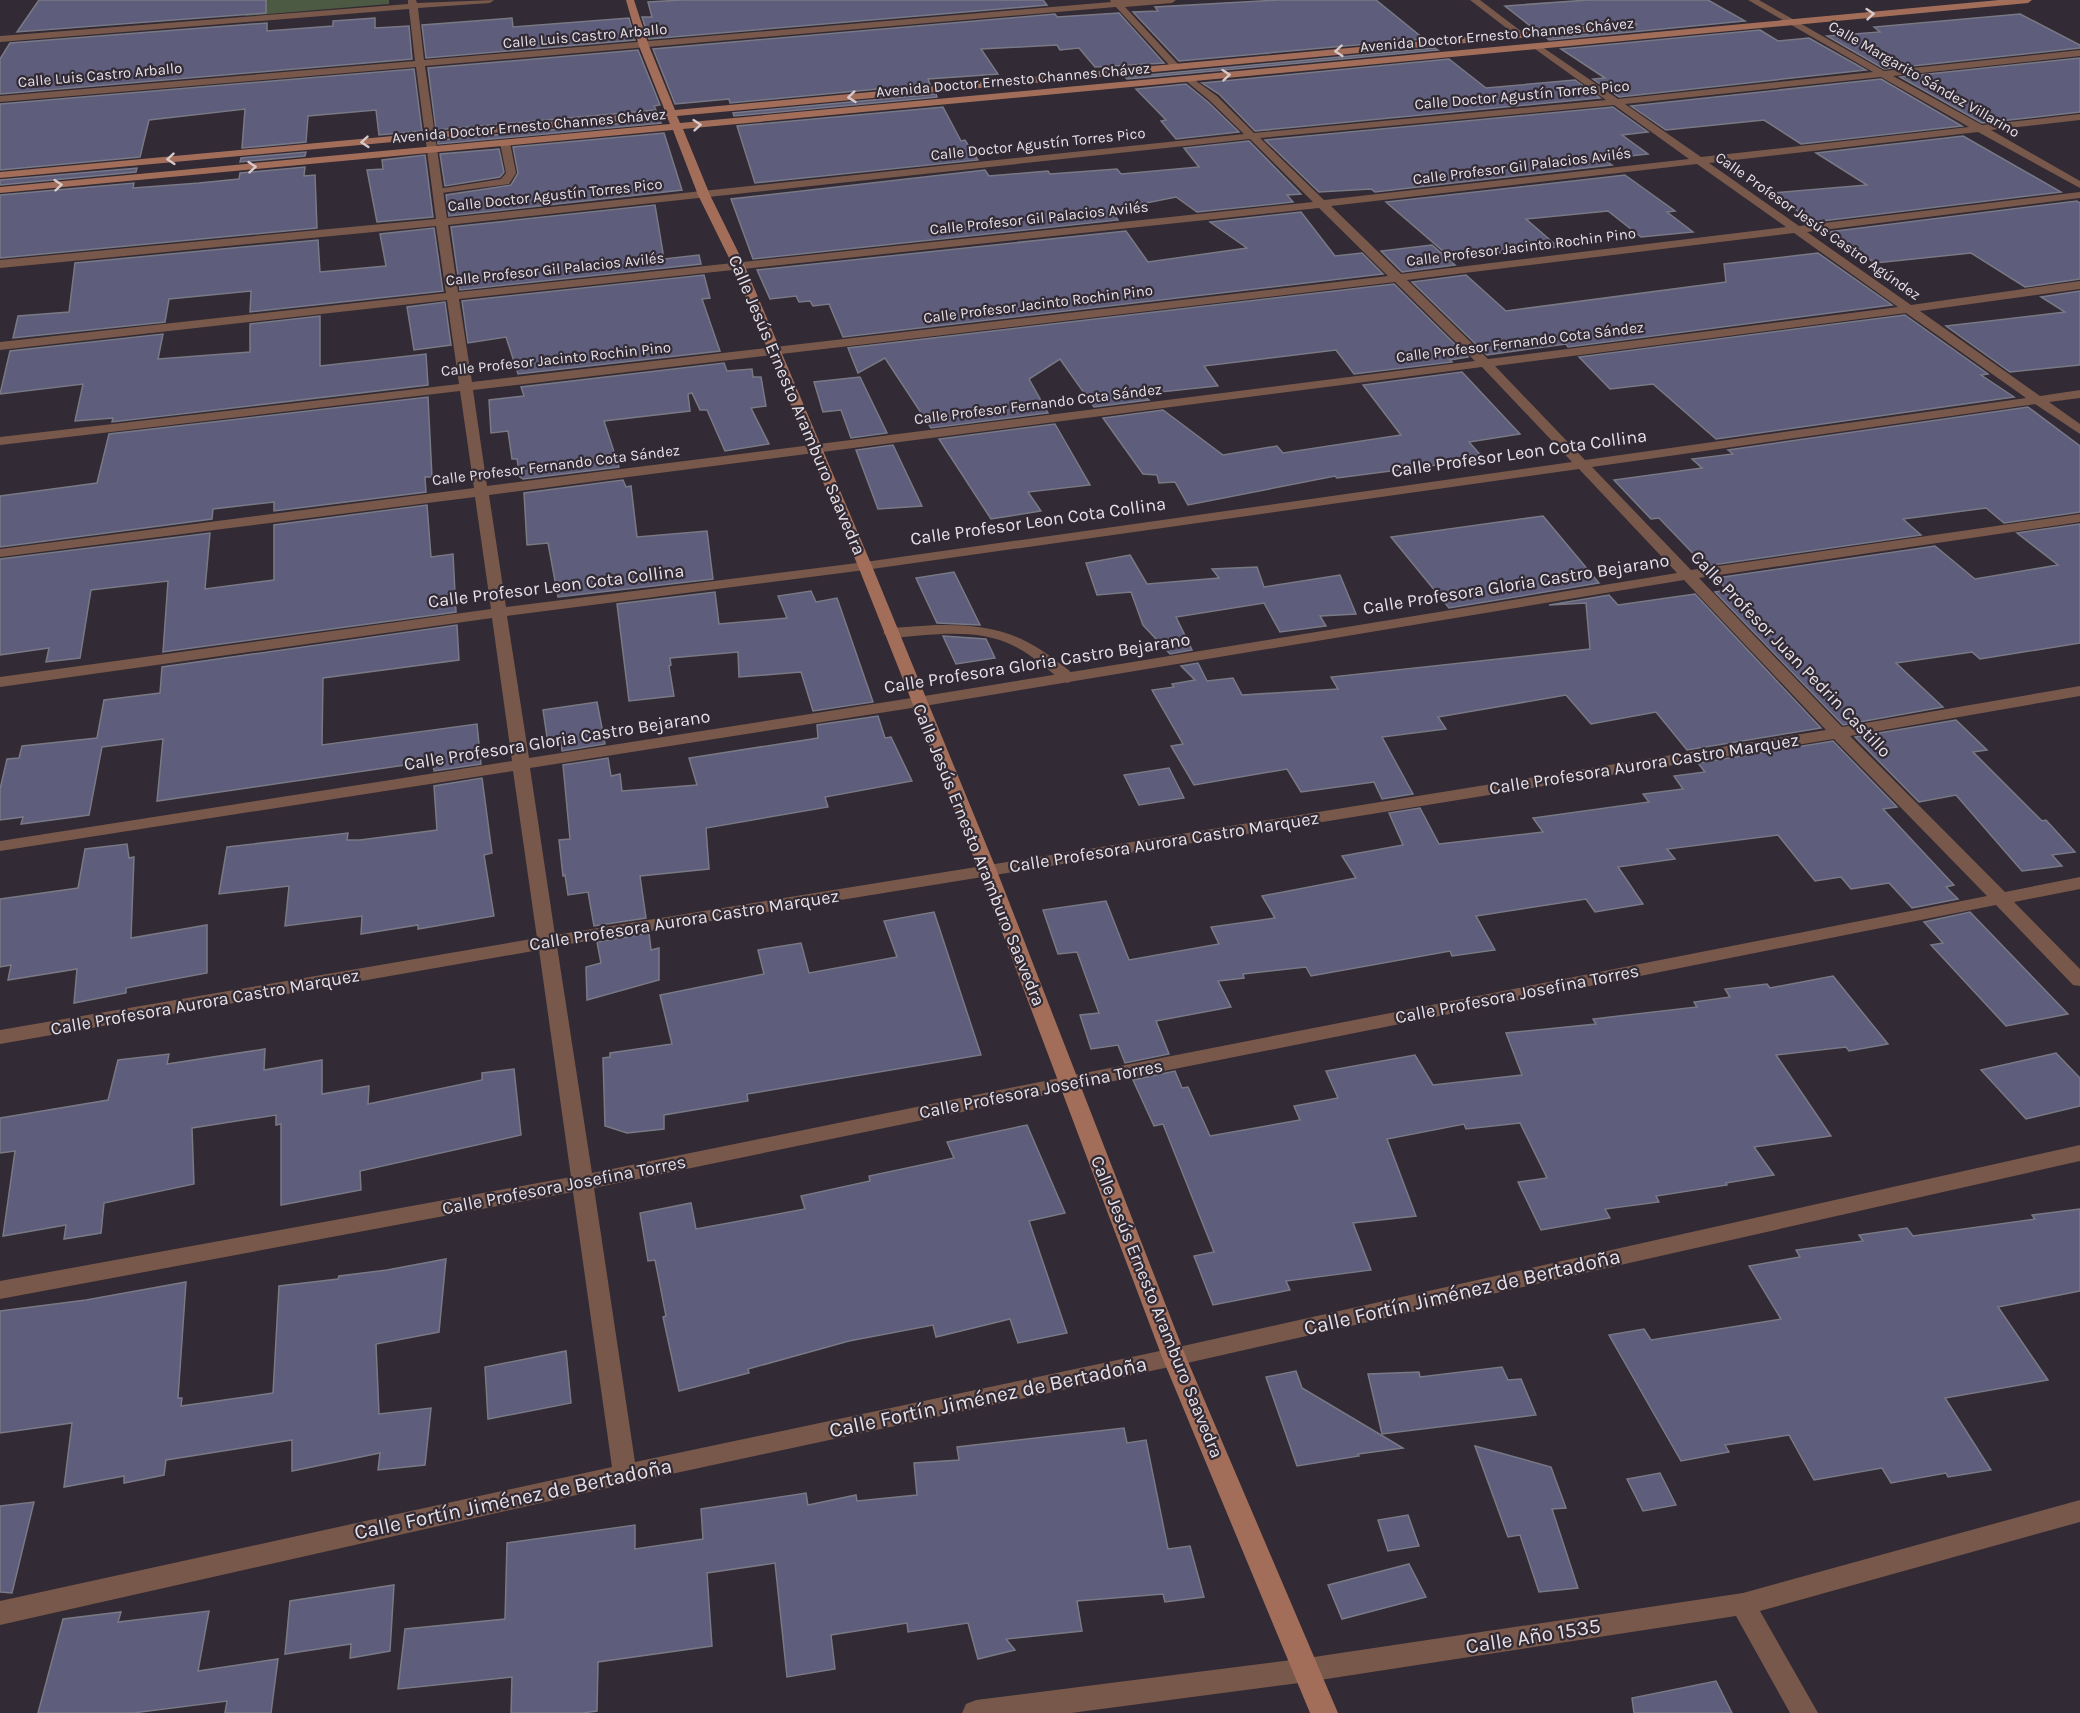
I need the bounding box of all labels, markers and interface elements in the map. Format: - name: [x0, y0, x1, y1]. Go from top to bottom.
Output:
- one-way arrow: [1865, 8, 1874, 21]
- street label: Avenida Doctor Ernesto Channes Chávez: [1359, 14, 1635, 56]
- street label: Calle Margarito Sández Villarino: [1825, 17, 2023, 141]
- street label: Calle Luis Castro Arballo: [502, 20, 668, 52]
- one-way arrow: [1334, 44, 1343, 57]
- street label: Calle Luis Castro Arballo: [17, 59, 183, 91]
- street label: Avenida Doctor Ernesto Channes Chávez: [875, 59, 1151, 101]
- one-way arrow: [1222, 69, 1231, 82]
- street label: Calle Doctor Agustín Torres Pico: [1414, 77, 1630, 113]
- one-way arrow: [847, 90, 856, 103]
- street label: Avenida Doctor Ernesto Channes Chávez: [391, 105, 667, 147]
- one-way arrow: [693, 119, 702, 132]
- street label: Calle Doctor Agustín Torres Pico: [930, 124, 1146, 164]
- one-way arrow: [360, 135, 369, 148]
- street label: Calle Profesor Gil Palacios Avilés: [1412, 144, 1632, 188]
- street label: Calle Profesor Jesús Castro Agúndez: [1712, 148, 1924, 304]
- one-way arrow: [166, 152, 175, 165]
- one-way arrow: [248, 161, 257, 174]
- street label: Calle Doctor Agustín Torres Pico: [447, 175, 663, 215]
- one-way arrow: [54, 179, 63, 192]
- street label: Calle Profesor Gil Palacios Avilés: [929, 198, 1149, 238]
- street label: Calle Profesor Jacinto Rochin Pino: [1405, 224, 1637, 270]
- street label: Calle Profesor Gil Palacios Avilés: [445, 249, 665, 289]
- street label: Calle Jesús Ernesto Aramburo Saavedra: [724, 252, 870, 558]
- street label: Calle Profesor Jacinto Rochin Pino: [922, 281, 1154, 327]
- street label: Calle Profesor Fernando Cota Sández: [1395, 318, 1645, 366]
- street label: Calle Profesor Jacinto Rochin Pino: [440, 338, 672, 380]
- street label: Calle Profesor Fernando Cota Sández: [913, 380, 1163, 428]
- street label: Calle Profesor Leon Cota Collina: [1390, 424, 1648, 482]
- street label: Calle Profesor Fernando Cota Sández: [431, 441, 681, 489]
- street label: Calle Profesor Leon Cota Collina: [909, 492, 1167, 550]
- street label: Calle Profesor Juan Pedrin Castillo: [1686, 546, 1896, 762]
- street label: Calle Profesora Gloria Castro Bejarano: [1361, 549, 1671, 619]
- street label: Calle Profesor Leon Cota Collina: [427, 559, 685, 613]
- street label: Calle Profesora Gloria Castro Bejarano: [882, 628, 1192, 698]
- street label: Calle Jesús Ernesto Aramburo Saavedra: [908, 701, 1050, 1009]
- street label: Calle Profesora Gloria Castro Bejarano: [402, 705, 712, 775]
- street label: Calle Profesora Aurora Castro Marquez: [1488, 729, 1800, 799]
- street label: Calle Profesora Aurora Castro Marquez: [1008, 807, 1320, 877]
- street label: Calle Profesora Aurora Castro Marquez: [528, 885, 840, 955]
- street label: Calle Profesora Josefina Torres: [1393, 960, 1641, 1028]
- street label: Calle Profesora Aurora Castro Marquez: [49, 964, 361, 1040]
- street label: Calle Profesora Josefina Torres: [917, 1055, 1165, 1123]
- street label: Calle Profesora Josefina Torres: [440, 1151, 688, 1219]
- street label: Calle Jesús Ernesto Aramburo Saavedra: [1086, 1153, 1228, 1461]
- street label: Calle Fortín Jiménez de Bertadoña: [1301, 1244, 1623, 1340]
- street label: Calle Fortín Jiménez de Bertadoña: [827, 1352, 1149, 1442]
- street label: Calle Fortín Jiménez de Bertadoña: [352, 1454, 674, 1544]
- street label: Calle Año 1535: [1464, 1613, 1602, 1659]

